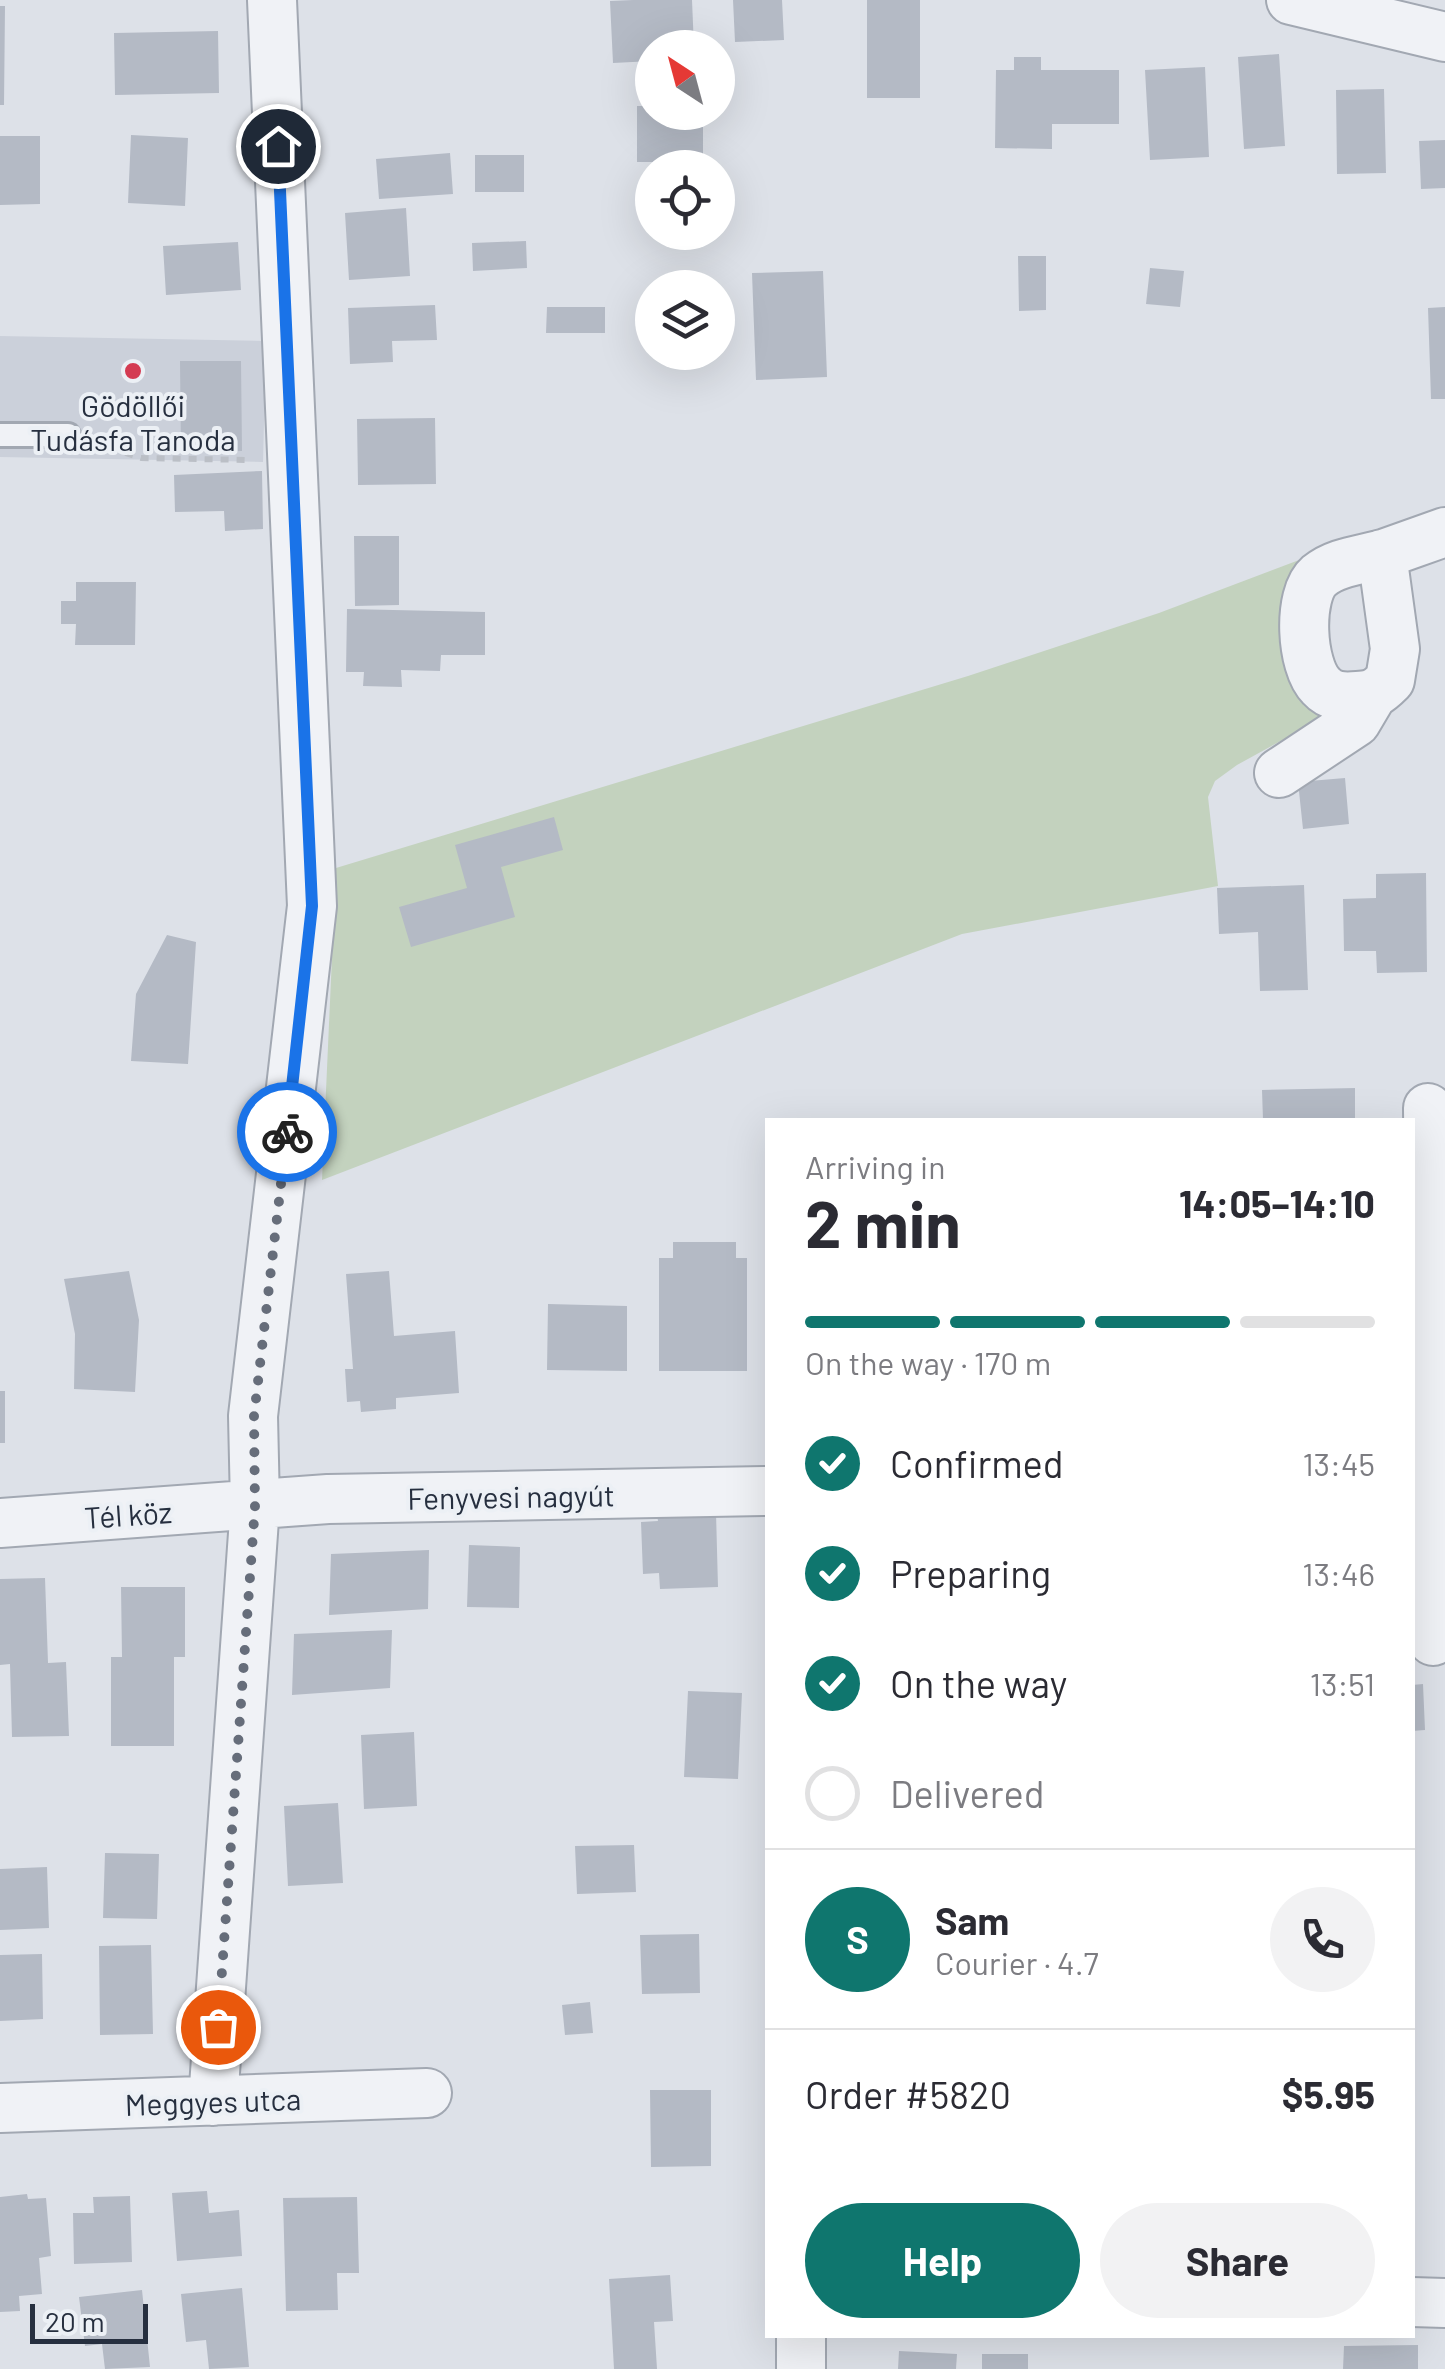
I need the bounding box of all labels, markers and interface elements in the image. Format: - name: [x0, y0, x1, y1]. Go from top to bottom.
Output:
- north arrow: [635, 30, 735, 130]
- map controls: [635, 30, 735, 370]
- pin: [236, 104, 321, 189]
- icon: home: [251, 119, 306, 174]
- button: locate: [635, 150, 735, 250]
- button: layers: [635, 270, 735, 370]
- marker: Gödöllői Tudásfa Tanoda: [122, 360, 144, 382]
- place label: Gödöllői Tudásfa Tanoda: [30, 387, 236, 457]
- courier: [237, 1082, 337, 1182]
- icon: bike: [260, 1105, 315, 1160]
- text: Arriving in: [805, 1147, 945, 1185]
- text: 14:05–14:10: [1179, 1180, 1375, 1226]
- text: 2 min: [805, 1183, 961, 1261]
- text: On the way · 170 m: [805, 1343, 1051, 1381]
- icon: check: [805, 1436, 860, 1491]
- text: Confirmed: [890, 1440, 1063, 1486]
- text: 13:45: [1302, 1444, 1375, 1482]
- street label: Fenyvesi nagyút: [407, 1476, 615, 1516]
- street label: Tél köz: [83, 1493, 173, 1535]
- icon: check: [805, 1546, 860, 1601]
- text: Preparing: [890, 1550, 1051, 1596]
- text: 13:46: [1302, 1554, 1375, 1592]
- icon: check: [805, 1656, 860, 1711]
- text: On the way: [890, 1660, 1067, 1706]
- text: 13:51: [1310, 1664, 1375, 1702]
- text: Delivered: [890, 1770, 1044, 1816]
- button: phone: [1270, 1887, 1375, 1992]
- text: Sam: [935, 1897, 1009, 1943]
- text: S: [846, 1916, 869, 1962]
- text: Courier · 4.7: [935, 1943, 1099, 1981]
- pin: [176, 1985, 261, 2070]
- icon: bag: [191, 2000, 246, 2055]
- text: Order #5820: [805, 2071, 1011, 2117]
- text: $5.95: [1282, 2071, 1375, 2117]
- street label: Meggyes utca: [124, 2080, 302, 2122]
- button: Help: [805, 2203, 1080, 2318]
- button: Share: [1100, 2203, 1375, 2318]
- scale bar: [30, 2299, 148, 2344]
- text: 20 m: [45, 2304, 105, 2338]

